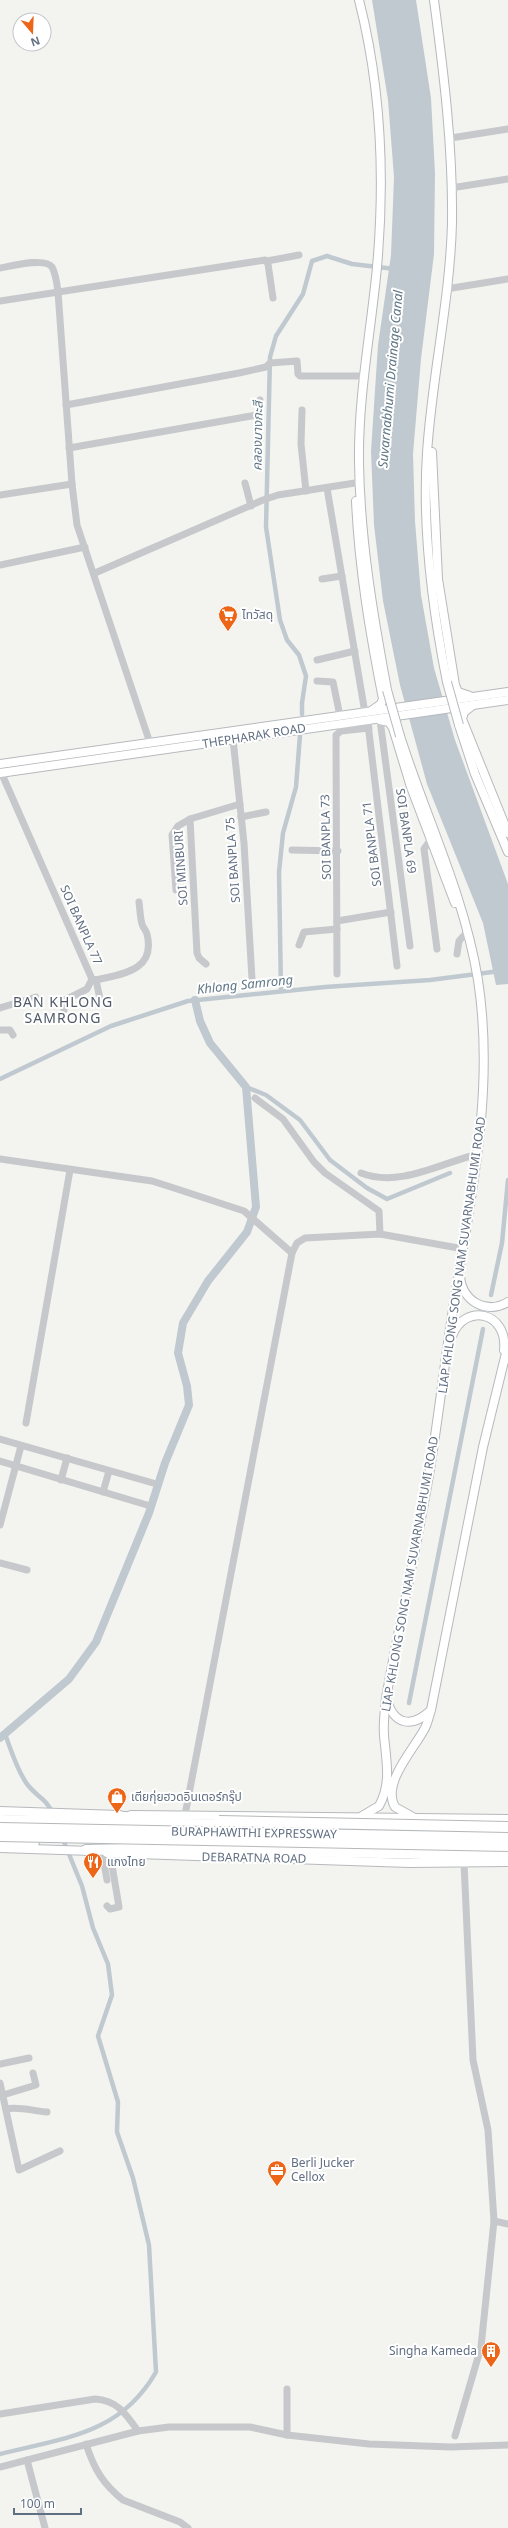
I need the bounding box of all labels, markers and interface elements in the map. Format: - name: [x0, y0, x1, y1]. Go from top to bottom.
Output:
- north arrow: [12, 12, 52, 52]
- text: N: [29, 33, 42, 50]
- water label: Suvarnabhumi Drainage Canal: [373, 289, 407, 469]
- water label: คลองบางกะสี: [247, 399, 267, 471]
- supermarket icon: ไทวัสดุ: [217, 604, 239, 632]
- place label: ไทวัสดุ: [241, 606, 273, 623]
- street label: THEPHARAK ROAD: [201, 719, 307, 752]
- street label: SOI BANPLA 69: [392, 787, 421, 875]
- street label: SOI BANPLA 73: [316, 794, 335, 880]
- street label: SOI BANPLA 71: [358, 800, 385, 888]
- street label: SOI BANPLA 75: [221, 817, 244, 903]
- street label: SOI MINBURI: [169, 830, 192, 906]
- street label: SOI BANPLA 77: [56, 882, 107, 968]
- water label: Khlong Samrong: [196, 970, 294, 998]
- district label: BAN KHLONG SAMRONG: [13, 992, 113, 1027]
- street label: LIAP KHLONG SONG NAM SUVARNABHUMI ROAD: [434, 1115, 489, 1394]
- street label: LIAP KHLONG SONG NAM SUVARNABHUMI ROAD: [377, 1435, 442, 1713]
- shop icon: เตียกุ่ยฮวดอินเตอร์กรุ๊ป: [106, 1786, 128, 1814]
- place label: เตียกุ่ยฮวดอินเตอร์กรุ๊ป: [131, 1788, 242, 1805]
- street label: BURAPHAWITHI EXPRESSWAY: [171, 1823, 337, 1842]
- street label: DEBARATNA ROAD: [201, 1848, 307, 1867]
- restaurant icon: แกงไทย: [82, 1851, 104, 1879]
- place label: แกงไทย: [107, 1853, 146, 1870]
- place label: Berli Jucker Cellox: [291, 2154, 354, 2185]
- office icon: Berli Jucker Cellox: [266, 2159, 288, 2187]
- building icon: Singha Kameda: [480, 2340, 502, 2368]
- place label: Singha Kameda: [389, 2342, 477, 2359]
- scale bar: [14, 2490, 81, 2516]
- text: 100 m: [20, 2495, 55, 2512]

